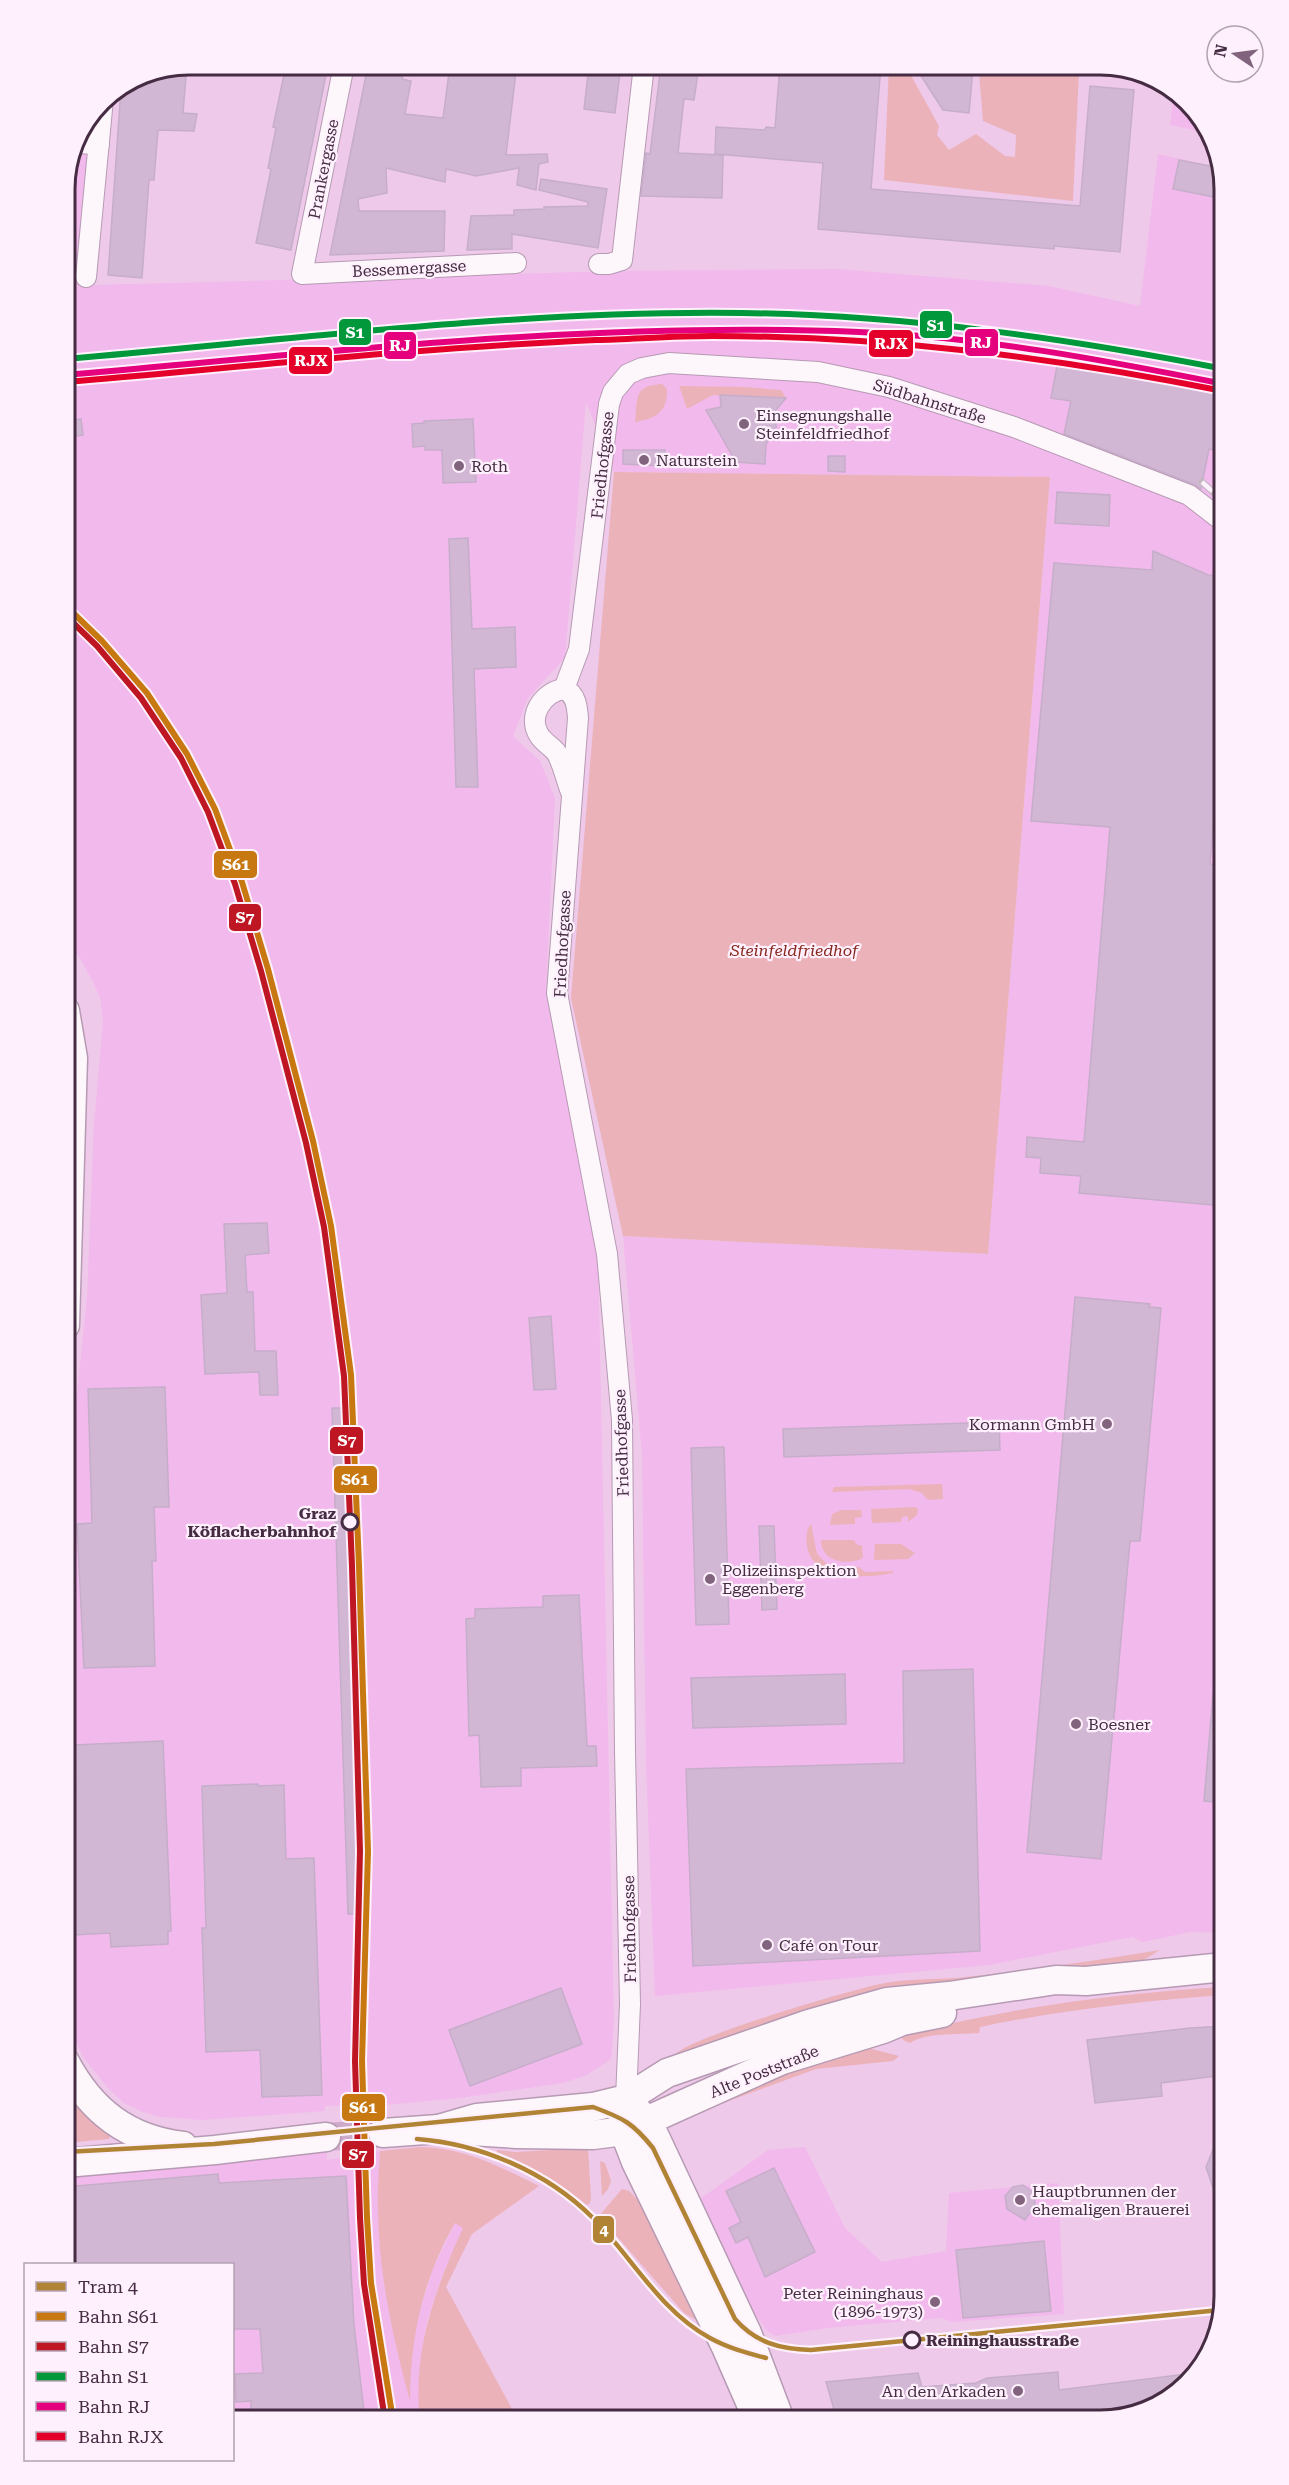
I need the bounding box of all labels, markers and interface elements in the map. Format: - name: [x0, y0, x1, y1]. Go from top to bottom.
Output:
- north arrow: [1205, 24, 1265, 84]
- text: N: [1210, 43, 1232, 59]
- street label: Prankergasse: [304, 117, 343, 221]
- street label: Bessemergasse: [351, 256, 467, 281]
- line badge: S1: [919, 310, 953, 339]
- text: S1: [926, 316, 946, 335]
- line badge: S1: [338, 318, 372, 346]
- text: S1: [345, 323, 365, 342]
- line badge: RJ: [964, 328, 999, 357]
- line badge: RJX: [868, 329, 914, 358]
- line badge: RJ: [383, 331, 417, 360]
- text: RJ: [970, 333, 992, 352]
- text: RJX: [874, 334, 908, 353]
- text: RJ: [389, 336, 411, 355]
- line badge: RJX: [288, 346, 333, 375]
- text: RJX: [294, 351, 328, 370]
- street label: Südbahnstraße: [871, 375, 989, 428]
- place label: Einsegnungshalle Steinfeldfriedhof: [756, 406, 892, 443]
- street label: Friedhofgasse: [587, 410, 618, 520]
- marker: Einsegnungshalle Steinfeldfriedhof: [737, 417, 751, 431]
- place label: Naturstein: [656, 451, 737, 470]
- marker: Naturstein: [637, 453, 651, 467]
- place label: Roth: [471, 457, 508, 476]
- marker: Roth: [452, 459, 466, 473]
- line badge: S61: [213, 850, 258, 879]
- text: S61: [222, 855, 250, 874]
- street label: Friedhofgasse: [550, 890, 575, 998]
- line badge: S7: [228, 903, 262, 932]
- text: S7: [235, 908, 255, 927]
- park label: Steinfeldfriedhof: [729, 941, 860, 960]
- street label: Friedhofgasse: [610, 1389, 633, 1497]
- place label: Kormann GmbH: [969, 1415, 1095, 1434]
- marker: Kormann GmbH: [1100, 1417, 1114, 1431]
- line badge: S7: [329, 1426, 364, 1455]
- text: S7: [337, 1431, 357, 1450]
- line badge: S61: [333, 1465, 378, 1494]
- text: S61: [341, 1470, 369, 1489]
- place label: Graz Köflacherbahnhof: [188, 1504, 337, 1541]
- marker: Graz Köflacherbahnhof: [341, 1513, 359, 1531]
- place label: Polizeiinspektion Eggenberg: [722, 1561, 857, 1598]
- marker: Polizeiinspektion Eggenberg: [703, 1572, 717, 1586]
- place label: Boesner: [1088, 1715, 1151, 1734]
- marker: Boesner: [1069, 1717, 1083, 1731]
- street label: Friedhofgasse: [619, 1875, 640, 1983]
- place label: Café on Tour: [779, 1936, 879, 1955]
- marker: Café on Tour: [760, 1938, 774, 1952]
- street label: Alte Poststraße: [707, 2041, 822, 2102]
- line badge: S61: [341, 2093, 386, 2122]
- text: S61: [349, 2098, 377, 2117]
- line badge: S7: [341, 2140, 375, 2169]
- text: S7: [348, 2145, 368, 2164]
- place label: Hauptbrunnen der ehemaligen Brauerei: [1032, 2182, 1190, 2219]
- marker: Hauptbrunnen der ehemaligen Brauerei: [1013, 2193, 1027, 2207]
- line badge: 4: [592, 2215, 615, 2244]
- text: 4: [600, 2220, 609, 2239]
- legend: [24, 2263, 234, 2461]
- text: Tram 4: [78, 2276, 138, 2297]
- place label: Peter Reininghaus (1896-1973): [783, 2284, 923, 2321]
- marker: Peter Reininghaus (1896-1973): [928, 2295, 942, 2309]
- text: Bahn S61: [78, 2306, 159, 2327]
- marker: Reininghausstraße: [903, 2331, 921, 2349]
- place label: Reininghausstraße: [926, 2331, 1079, 2350]
- text: Bahn S7: [78, 2336, 149, 2357]
- text: Bahn S1: [78, 2366, 149, 2387]
- place label: An den Arkaden: [882, 2382, 1006, 2401]
- marker: An den Arkaden: [1011, 2384, 1025, 2398]
- text: Bahn RJ: [78, 2396, 150, 2417]
- text: Bahn RJX: [78, 2426, 164, 2447]

